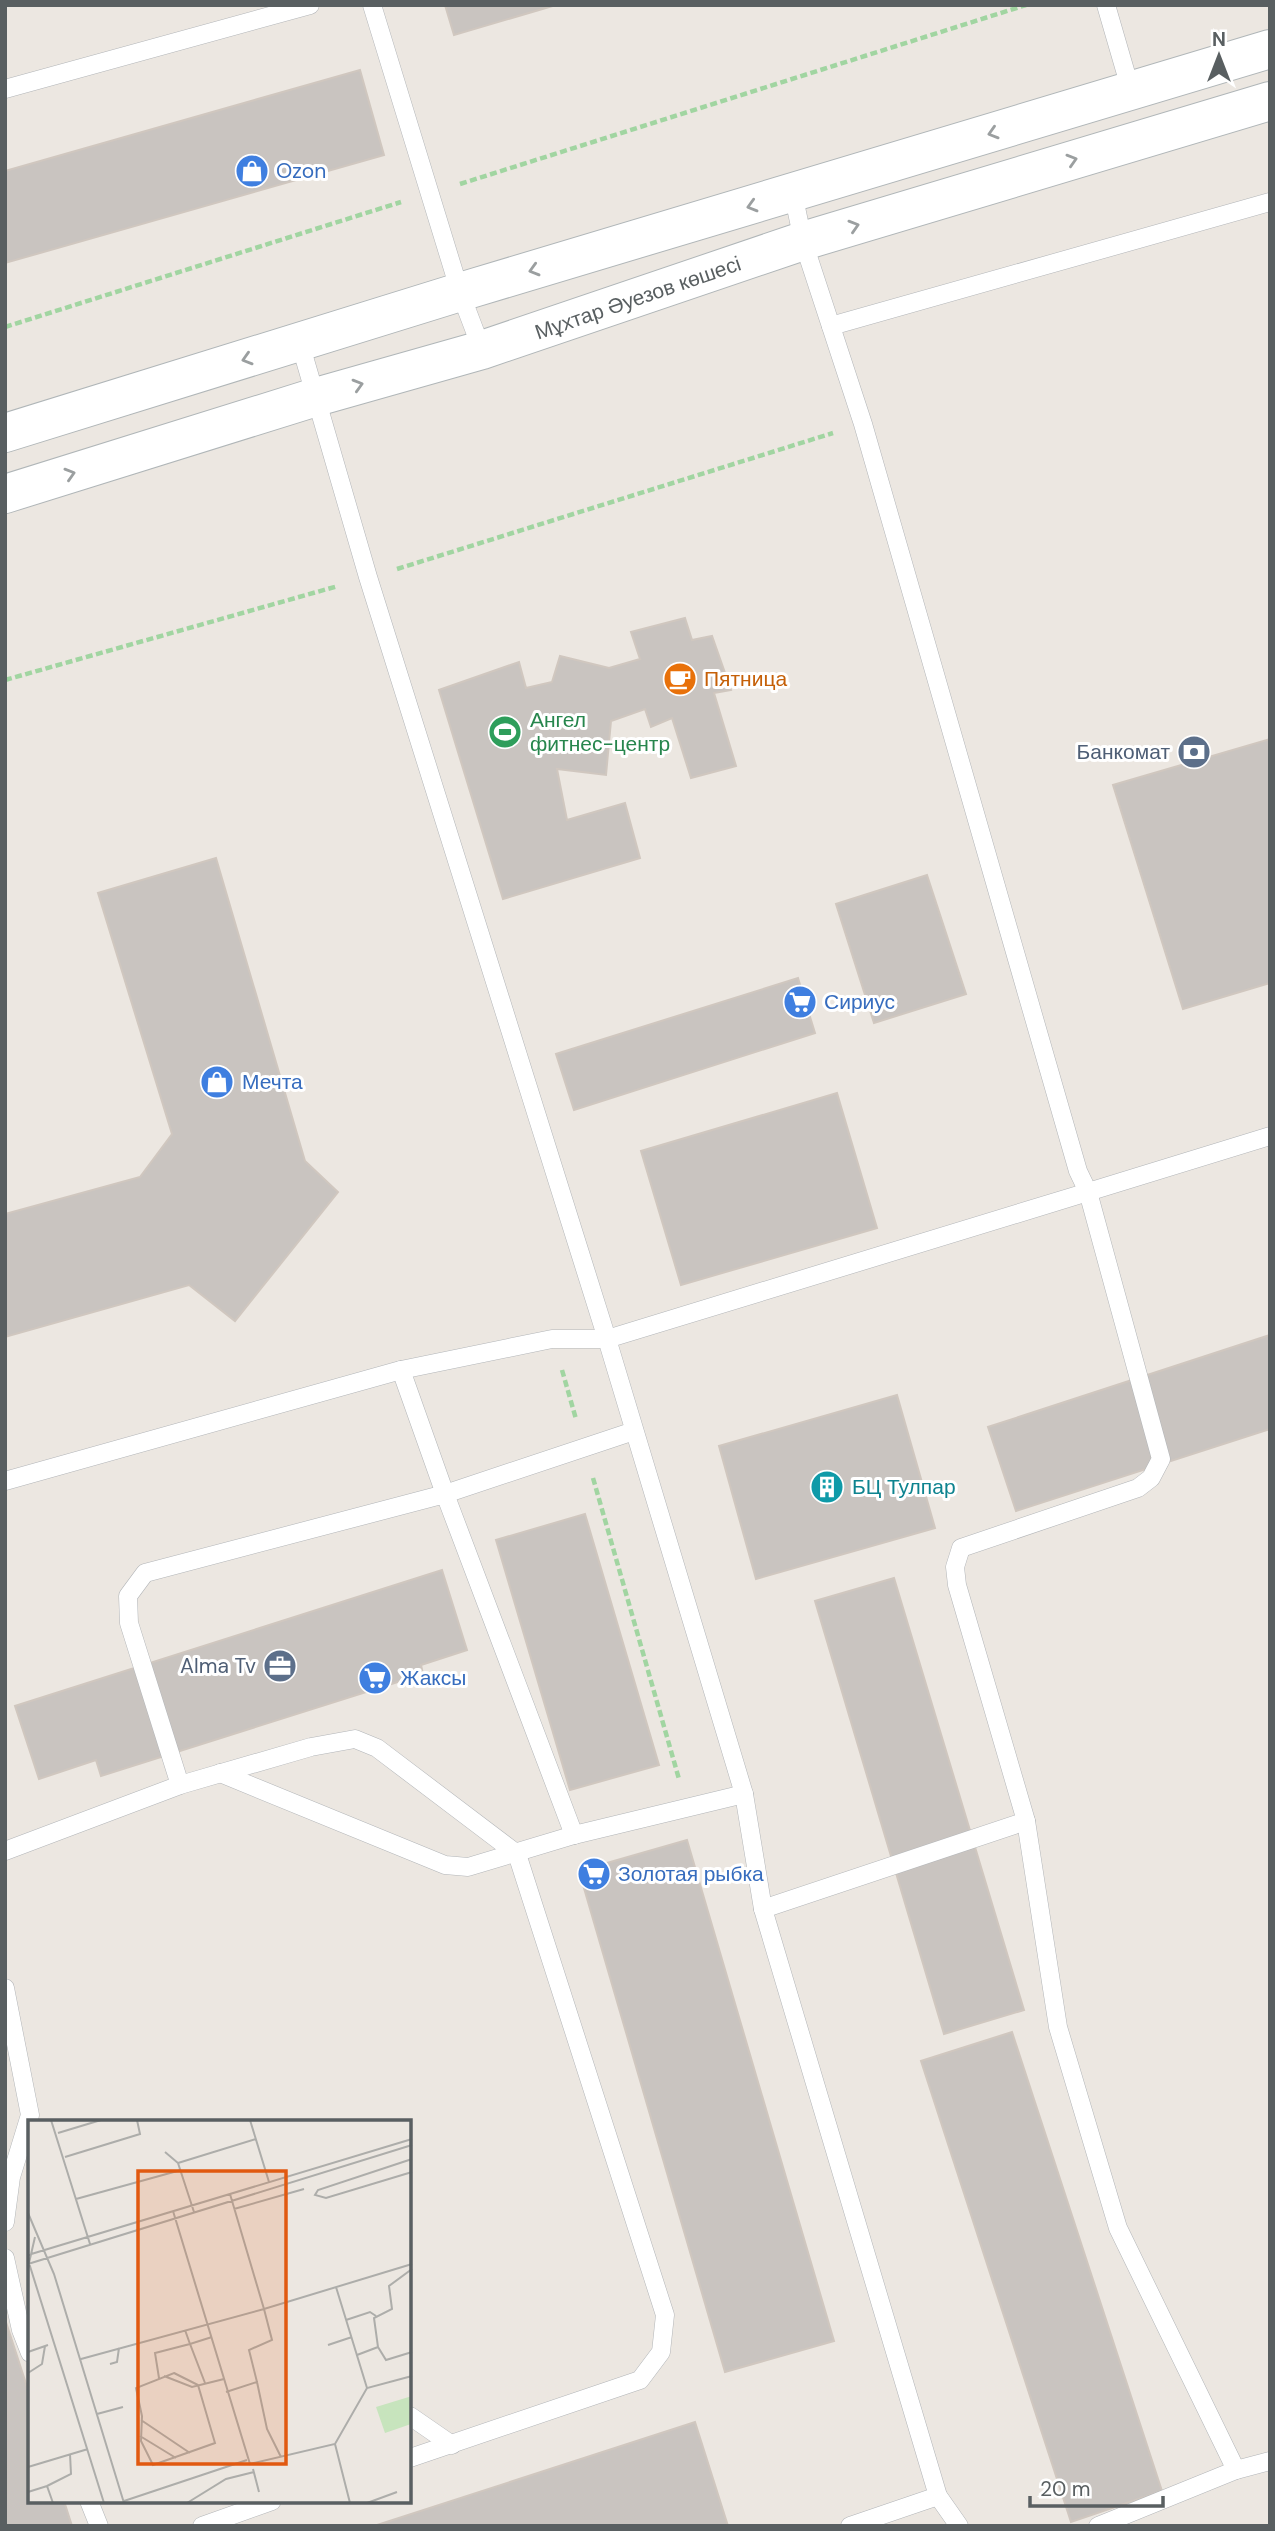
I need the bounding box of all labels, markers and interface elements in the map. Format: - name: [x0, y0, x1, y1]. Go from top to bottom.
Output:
- north arrow: [1184, 21, 1254, 91]
- text: N: [1212, 27, 1226, 52]
- one-way arrow: [988, 124, 1000, 139]
- shop icon: Ozon: [233, 152, 271, 190]
- one-way arrow: [1066, 154, 1078, 169]
- place label: Ozon: [276, 157, 326, 185]
- one-way arrow: [747, 197, 759, 212]
- one-way arrow: [848, 220, 860, 234]
- street label: Мұхтар Әуезов көшесі: [531, 250, 745, 346]
- one-way arrow: [528, 261, 540, 276]
- one-way arrow: [241, 351, 253, 366]
- one-way arrow: [352, 378, 364, 393]
- one-way arrow: [64, 467, 76, 482]
- cafe icon: Пятница: [661, 660, 699, 698]
- place label: Пятница: [704, 665, 787, 693]
- place label: Ангел фитнес-центр: [530, 706, 670, 758]
- sports icon: Ангел фитнес-центр: [486, 713, 524, 751]
- bank icon: Банкомат: [1175, 733, 1213, 771]
- place label: Банкомат: [1077, 738, 1170, 766]
- supermarket icon: Сириус: [781, 983, 819, 1021]
- place label: Сириус: [824, 988, 895, 1016]
- shop icon: Мечта: [198, 1063, 236, 1101]
- place label: Мечта: [242, 1068, 303, 1096]
- building icon: БЦ Тулпар: [808, 1468, 846, 1506]
- place label: БЦ Тулпар: [852, 1473, 956, 1501]
- office icon: Alma Tv: [261, 1647, 299, 1685]
- place label: Alma Tv: [180, 1652, 256, 1680]
- supermarket icon: Жаксы: [356, 1659, 394, 1697]
- place label: Жаксы: [400, 1664, 466, 1692]
- supermarket icon: Золотая рыбка: [575, 1855, 613, 1893]
- place label: Золотая рыбка: [618, 1860, 764, 1888]
- inset map: [28, 2120, 411, 2503]
- scale bar: [1030, 2464, 1163, 2508]
- text: 20 m: [1040, 2475, 1091, 2503]

